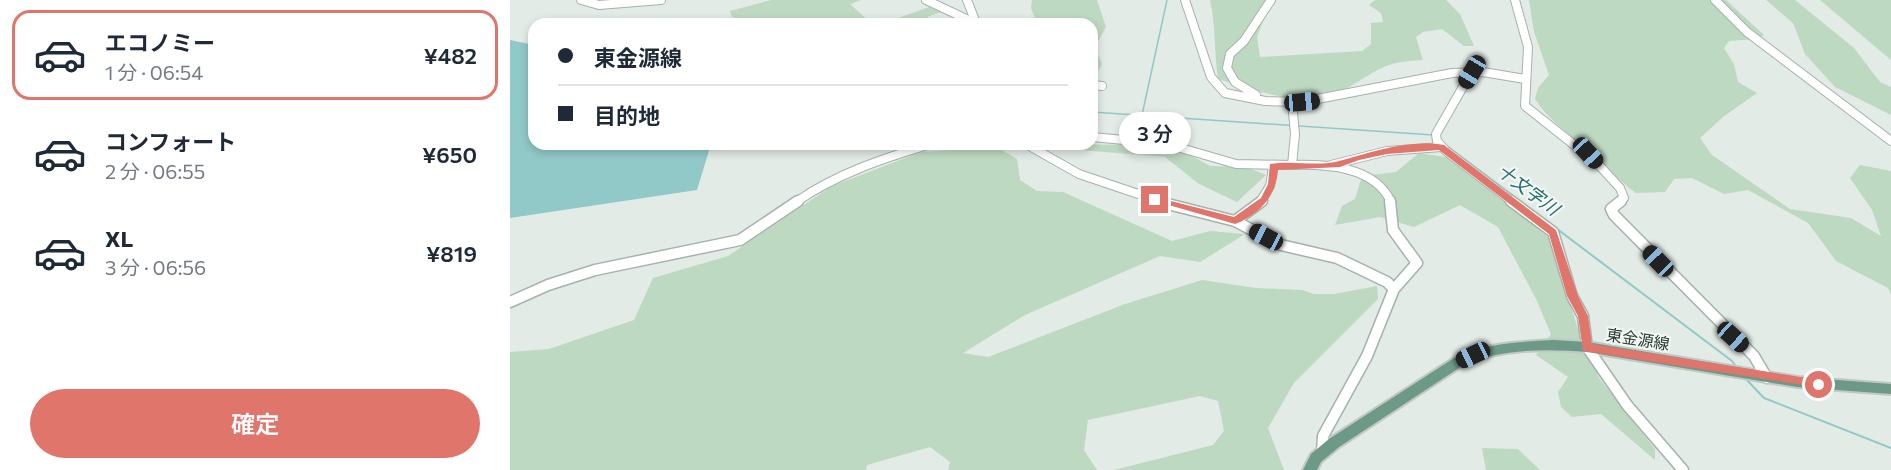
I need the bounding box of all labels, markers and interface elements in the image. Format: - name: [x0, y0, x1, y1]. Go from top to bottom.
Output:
- icon: car: [33, 28, 87, 82]
- text: エコノミー: [105, 29, 215, 56]
- text: ¥482: [424, 42, 477, 69]
- text: 東金源線: [594, 44, 682, 71]
- car: [1455, 52, 1489, 92]
- text: 1 分 · 06:54: [105, 60, 203, 84]
- car: [1283, 91, 1321, 113]
- text: 目的地: [594, 102, 660, 129]
- callout: 3 分: [1119, 113, 1191, 155]
- text: 3 分: [1137, 121, 1173, 145]
- icon: car: [33, 127, 87, 181]
- text: コンフォート: [105, 128, 236, 155]
- car: [1569, 134, 1607, 172]
- text: ¥650: [422, 141, 477, 168]
- text: 2 分 · 06:55: [105, 159, 205, 183]
- water label: 十文字川: [1493, 159, 1566, 221]
- route end: [1141, 186, 1168, 213]
- car: [1246, 221, 1286, 253]
- text: XL: [105, 225, 133, 252]
- icon: car: [33, 226, 87, 280]
- text: ¥819: [426, 240, 477, 267]
- car: [1639, 242, 1677, 280]
- text: 3 分 · 06:56: [105, 255, 206, 279]
- car: [1714, 318, 1752, 356]
- street label: 東金源線: [1605, 324, 1671, 353]
- car: [1453, 339, 1493, 371]
- route start: [1805, 371, 1832, 398]
- button: 確定: [30, 389, 480, 458]

